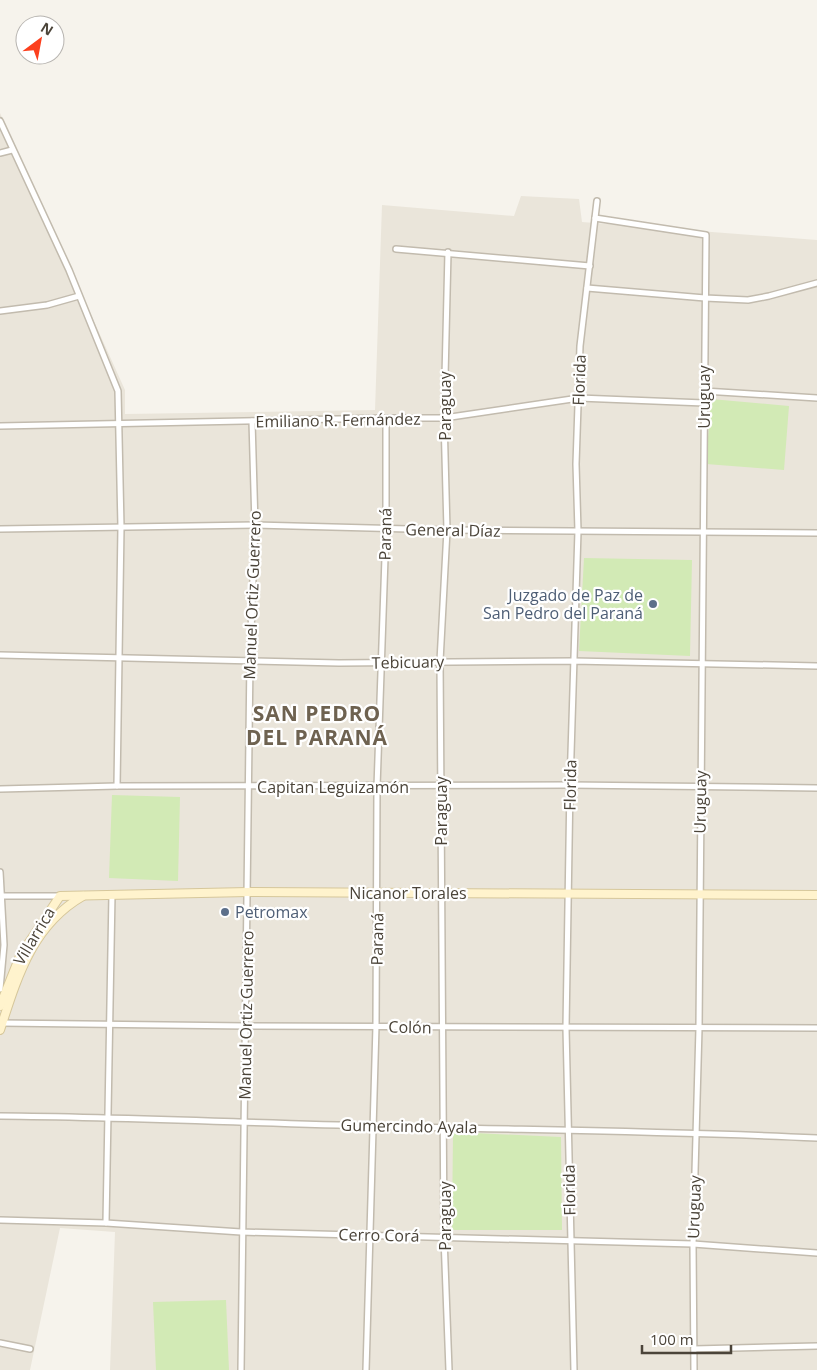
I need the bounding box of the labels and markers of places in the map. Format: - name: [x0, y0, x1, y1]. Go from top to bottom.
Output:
- place label: Juzgado de Paz de San Pedro del Paraná: [483, 584, 643, 624]
- marker: Juzgado de Paz de San Pedro del Paraná: [647, 598, 659, 610]
- place label: Petromax: [235, 901, 308, 923]
- marker: Petromax: [219, 906, 231, 918]

